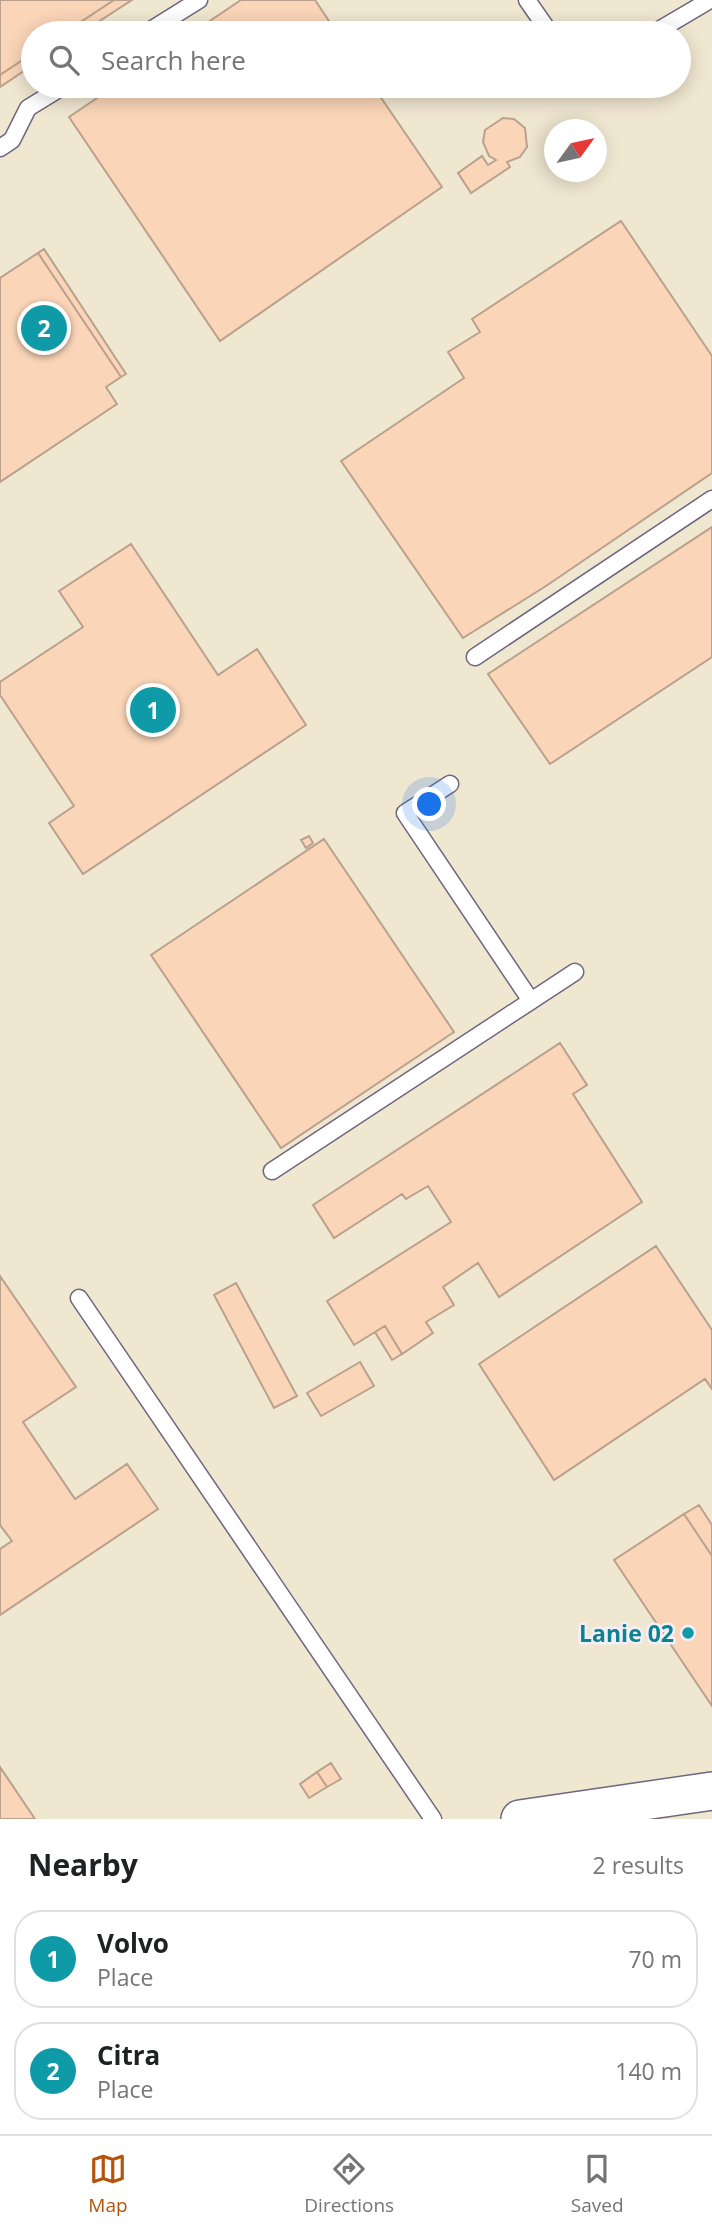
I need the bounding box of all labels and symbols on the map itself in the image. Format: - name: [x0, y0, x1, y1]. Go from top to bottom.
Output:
- north arrow: [544, 119, 607, 182]
- pin: 2: [21, 302, 67, 354]
- pin: 1: [130, 684, 176, 736]
- your location: [412, 787, 446, 821]
- place label: Lanie 02: [579, 1617, 674, 1649]
- marker: Lanie 02: [680, 1625, 696, 1641]

